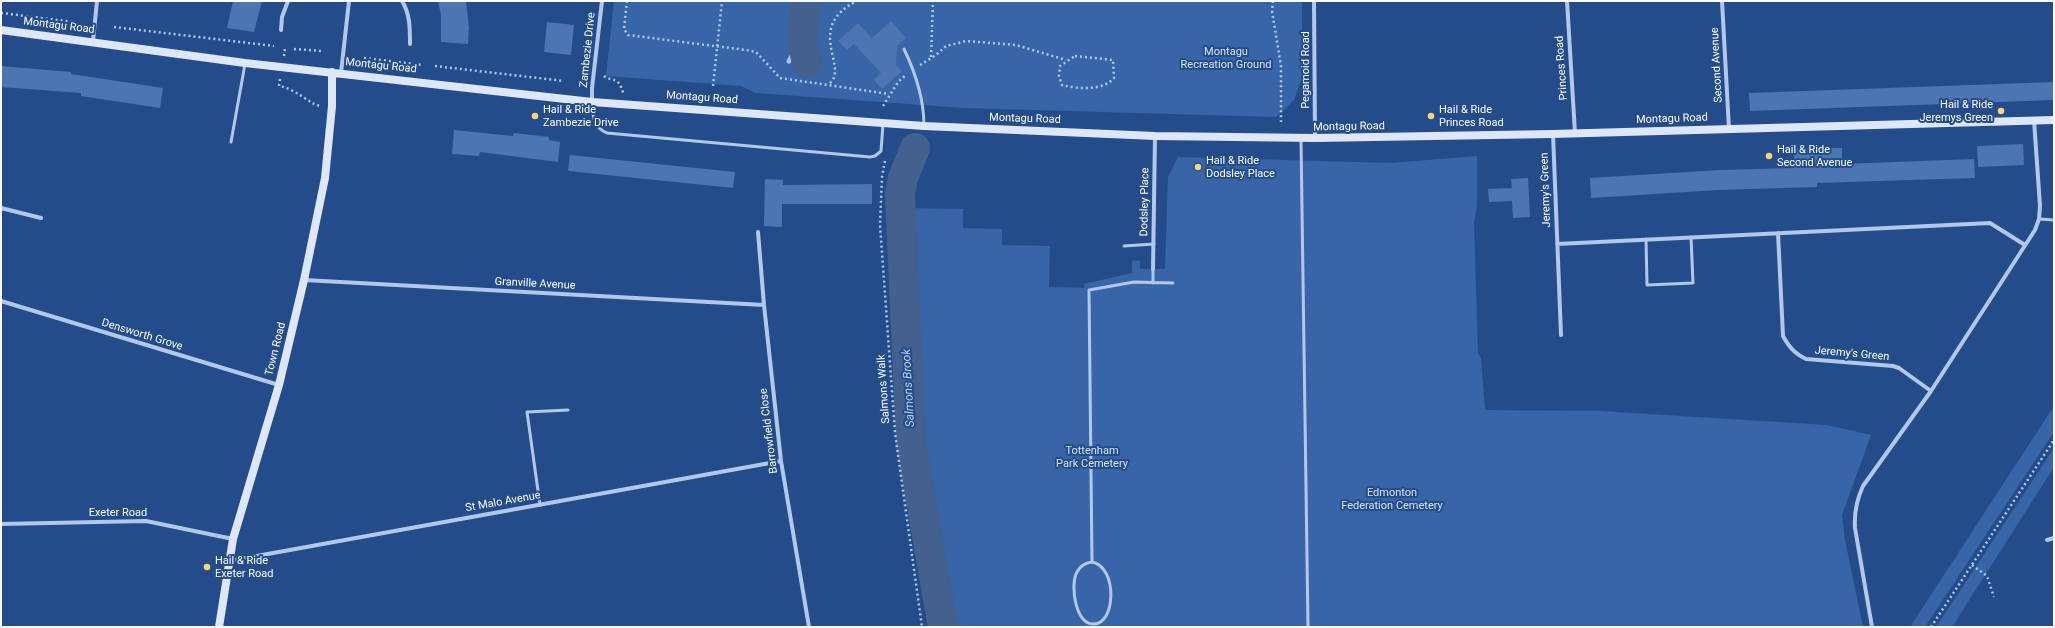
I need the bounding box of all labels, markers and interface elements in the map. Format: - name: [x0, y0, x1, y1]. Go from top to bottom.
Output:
- street label: Zambezie Drive: [577, 12, 599, 88]
- street label: Montagu Road: [23, 15, 95, 37]
- street label: Second Avenue: [1708, 27, 1726, 103]
- street label: Pegamoid Road: [1299, 31, 1313, 109]
- street label: Princes Road: [1553, 35, 1571, 101]
- park label: Montagu Recreation Ground: [1181, 45, 1271, 71]
- street label: Montagu Road: [345, 56, 417, 76]
- street label: Montagu Road: [666, 89, 738, 107]
- place label: Hail & Ride Jeremys Green: [1920, 98, 1993, 124]
- place label: Hail & Ride Zambezie Drive: [543, 103, 619, 129]
- place label: Hail & Ride Princes Road: [1439, 103, 1504, 129]
- marker: Hail & Ride Jeremys Green: [1996, 106, 2006, 116]
- marker: Hail & Ride Zambezie Drive: [530, 111, 540, 121]
- street label: Montagu Road: [989, 111, 1061, 127]
- marker: Hail & Ride Princes Road: [1426, 111, 1436, 121]
- street label: Montagu Road: [1636, 111, 1708, 127]
- street label: Montagu Road: [1313, 120, 1385, 134]
- place label: Hail & Ride Second Avenue: [1777, 143, 1852, 169]
- marker: Hail & Ride Second Avenue: [1764, 151, 1774, 161]
- street label: Jeremy's Green: [1538, 152, 1554, 228]
- place label: Hail & Ride Dodsley Place: [1206, 154, 1275, 180]
- marker: Hail & Ride Dodsley Place: [1193, 162, 1203, 172]
- street label: Dodsley Place: [1138, 167, 1152, 237]
- street label: Granville Avenue: [494, 275, 576, 293]
- street label: Densworth Grove: [100, 316, 184, 354]
- street label: Town Road: [263, 321, 289, 377]
- street label: Jeremy's Green: [1814, 344, 1890, 364]
- water label: Salmons Brook: [900, 348, 918, 428]
- street label: Salmons Walk: [875, 354, 893, 424]
- street label: Barrowfield Close: [757, 388, 781, 474]
- park label: Tottenham Park Cemetery: [1056, 444, 1128, 470]
- park label: Edmonton Federation Cemetery: [1341, 486, 1443, 512]
- street label: St Malo Avenue: [464, 489, 542, 515]
- street label: Exeter Road: [89, 506, 147, 520]
- place label: Hail & Ride Exeter Road: [215, 554, 274, 580]
- marker: Hail & Ride Exeter Road: [202, 562, 212, 572]

